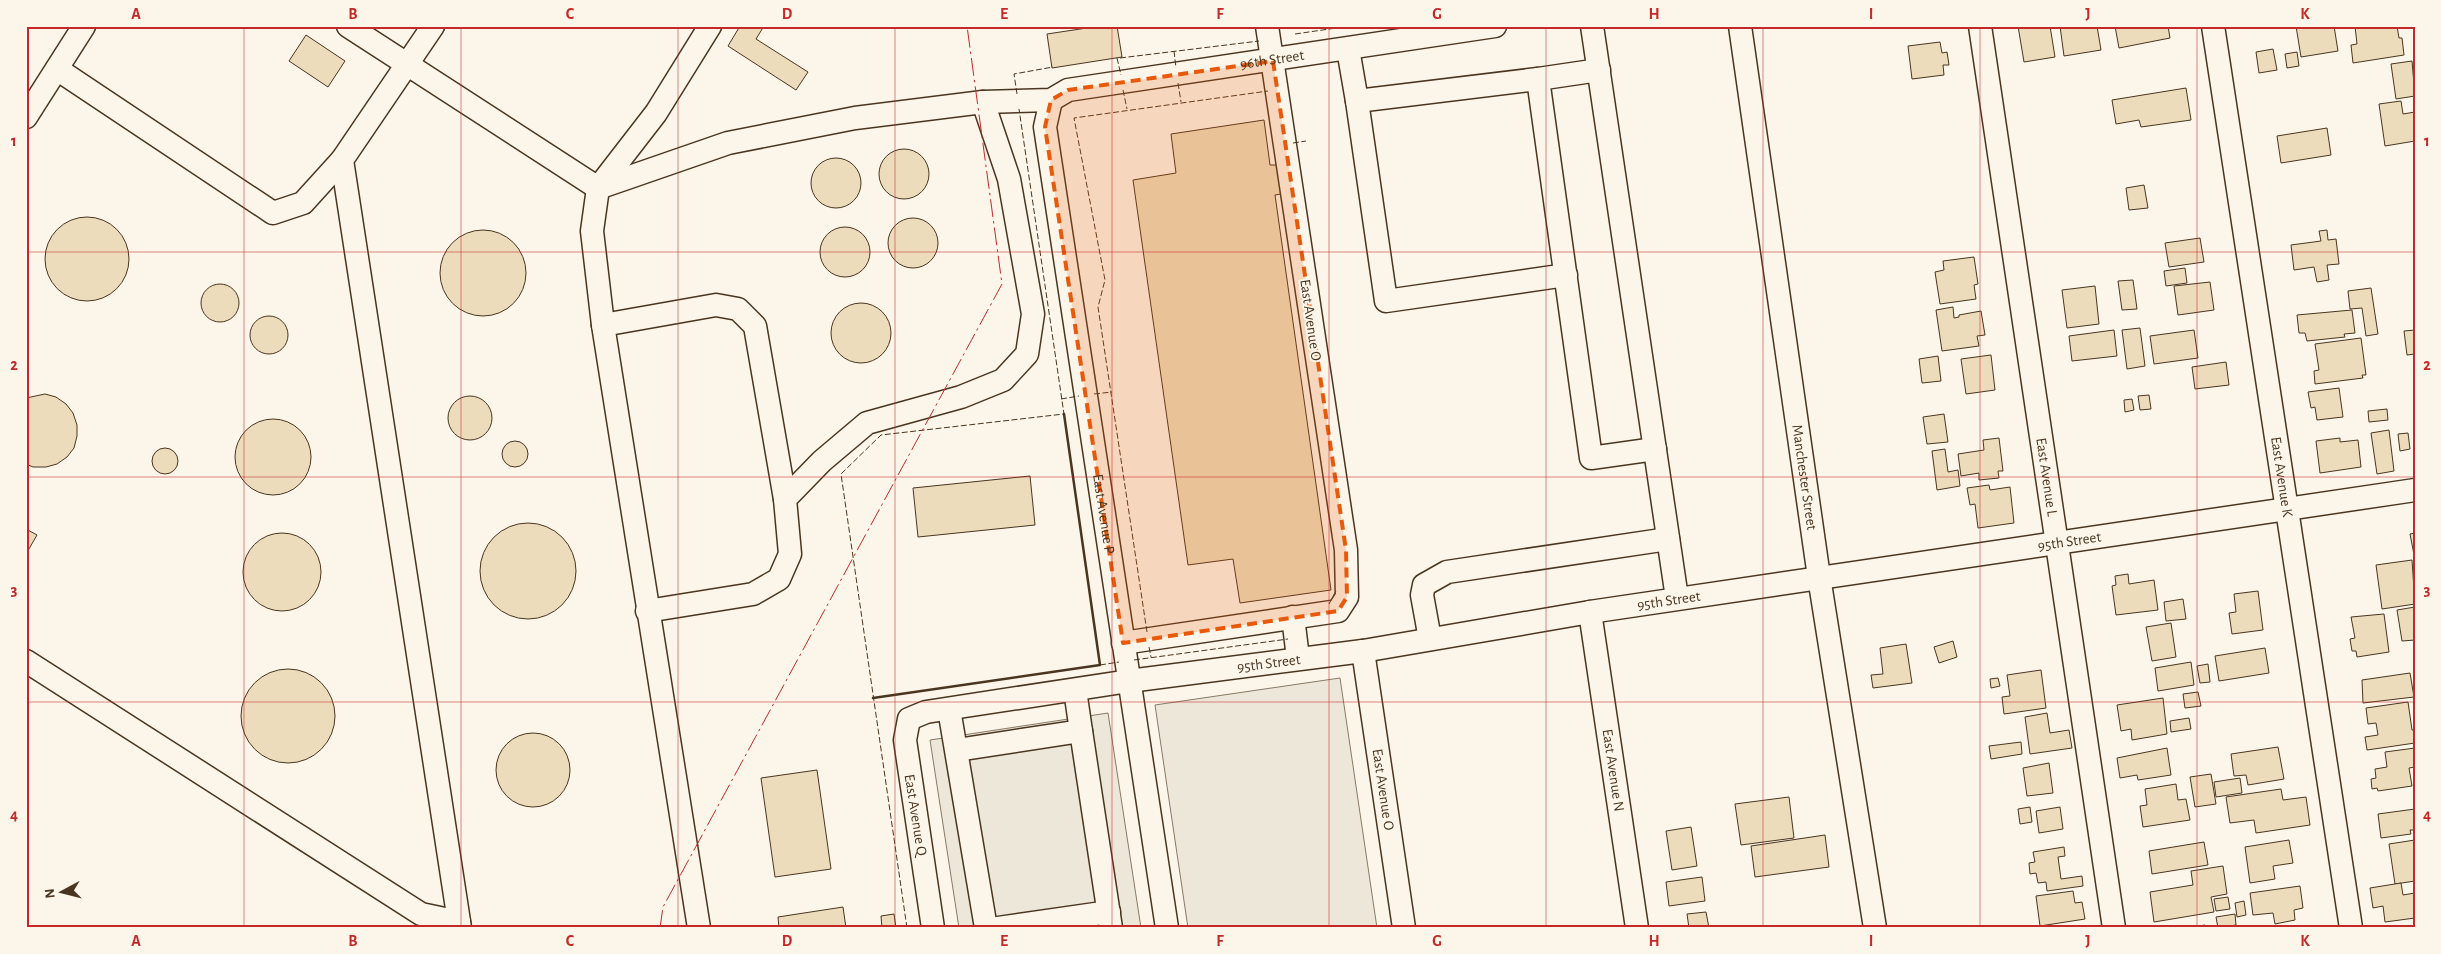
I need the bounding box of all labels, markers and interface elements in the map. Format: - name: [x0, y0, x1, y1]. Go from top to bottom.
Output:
- text: A: [131, 6, 141, 22]
- text: B: [348, 6, 358, 22]
- text: C: [566, 6, 575, 22]
- text: D: [782, 6, 793, 22]
- text: E: [1000, 6, 1008, 22]
- text: F: [1216, 6, 1224, 22]
- text: G: [1432, 6, 1442, 22]
- text: H: [1648, 6, 1660, 22]
- text: I: [1869, 6, 1873, 22]
- text: J: [2085, 6, 2091, 22]
- text: K: [2300, 6, 2310, 22]
- street label: 96th Street: [1239, 48, 1305, 72]
- text: 1: [11, 133, 17, 149]
- text: 1: [2424, 133, 2430, 149]
- street label: East Avenue O: [1297, 278, 1324, 362]
- text: 2: [10, 357, 18, 373]
- text: 2: [2423, 357, 2431, 373]
- street label: Manchester Street: [1789, 424, 1819, 531]
- street label: East Avenue K: [2268, 436, 2295, 519]
- street label: East Avenue L: [2033, 437, 2060, 518]
- street label: East Avenue P: [1090, 473, 1117, 555]
- street label: 95th Street: [2037, 529, 2102, 554]
- text: 3: [11, 582, 18, 598]
- text: 3: [2424, 582, 2431, 598]
- street label: 95th Street: [1636, 589, 1702, 613]
- street label: 95th Street: [1236, 652, 1302, 675]
- street label: East Avenue N: [1600, 728, 1627, 813]
- street label: East Avenue O: [1370, 748, 1396, 831]
- street label: East Avenue Q: [902, 773, 930, 858]
- text: 4: [10, 807, 18, 823]
- text: 4: [2423, 807, 2431, 823]
- north arrow: [38, 866, 88, 916]
- text: N: [43, 888, 58, 899]
- text: A: [131, 933, 141, 949]
- text: B: [348, 933, 358, 949]
- text: C: [566, 933, 575, 949]
- text: D: [782, 933, 793, 949]
- text: E: [1000, 933, 1008, 949]
- text: F: [1216, 933, 1224, 949]
- text: G: [1432, 933, 1442, 949]
- text: H: [1648, 933, 1660, 949]
- text: I: [1869, 933, 1873, 949]
- text: J: [2085, 933, 2091, 949]
- text: K: [2300, 933, 2310, 949]

